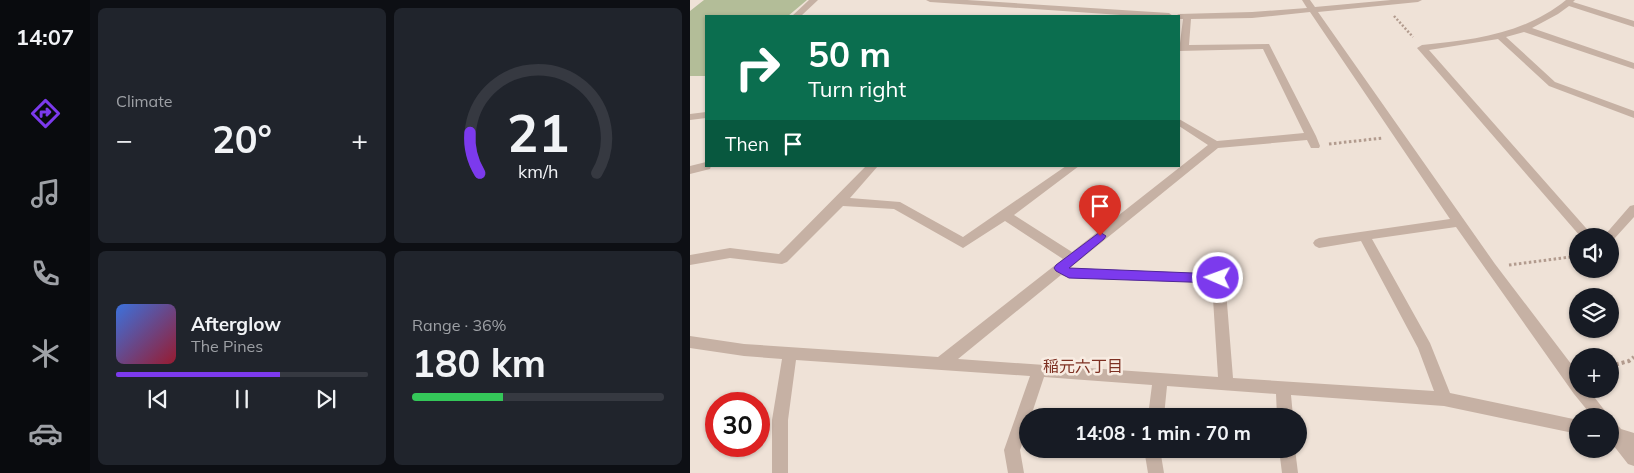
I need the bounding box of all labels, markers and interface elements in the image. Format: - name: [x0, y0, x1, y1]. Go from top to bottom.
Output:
- text: 14:07: [16, 23, 74, 51]
- text: 50 m: [808, 32, 891, 76]
- icon: right: [725, 35, 790, 100]
- text: Turn right: [808, 75, 906, 103]
- text: Climate: [116, 91, 172, 111]
- icon: directions: [28, 96, 63, 131]
- text: 21: [507, 100, 569, 165]
- text: 20°: [212, 115, 272, 163]
- text: −: [116, 122, 133, 157]
- text: +: [351, 122, 368, 157]
- icon: arrive: [779, 130, 807, 158]
- text: Then: [725, 132, 769, 156]
- text: km/h: [518, 160, 558, 182]
- icon: music: [28, 176, 63, 211]
- pin: [1079, 185, 1121, 236]
- icon: arrive: [1086, 192, 1114, 220]
- map controls: [1569, 228, 1619, 458]
- button: sound: [1569, 228, 1619, 278]
- position arrow: [1191, 251, 1243, 303]
- icon: phone: [28, 256, 63, 291]
- button: layers: [1569, 288, 1619, 338]
- text: Afterglow: [191, 312, 281, 336]
- text: Range · 36%: [412, 315, 507, 335]
- icon: climate: [28, 336, 63, 371]
- text: The Pines: [191, 336, 263, 356]
- text: 180 km: [412, 339, 546, 387]
- button: +: [1569, 348, 1619, 398]
- district label: 稲元六丁目: [1043, 356, 1123, 376]
- icon: previous: [144, 385, 172, 413]
- icon: pause: [228, 385, 256, 413]
- icon: next: [312, 385, 340, 413]
- speed limit sign: 30: [705, 392, 770, 457]
- button: −: [1569, 408, 1619, 458]
- icon: car: [28, 416, 63, 451]
- text: 14:08 · 1 min · 70 m: [1075, 421, 1251, 445]

